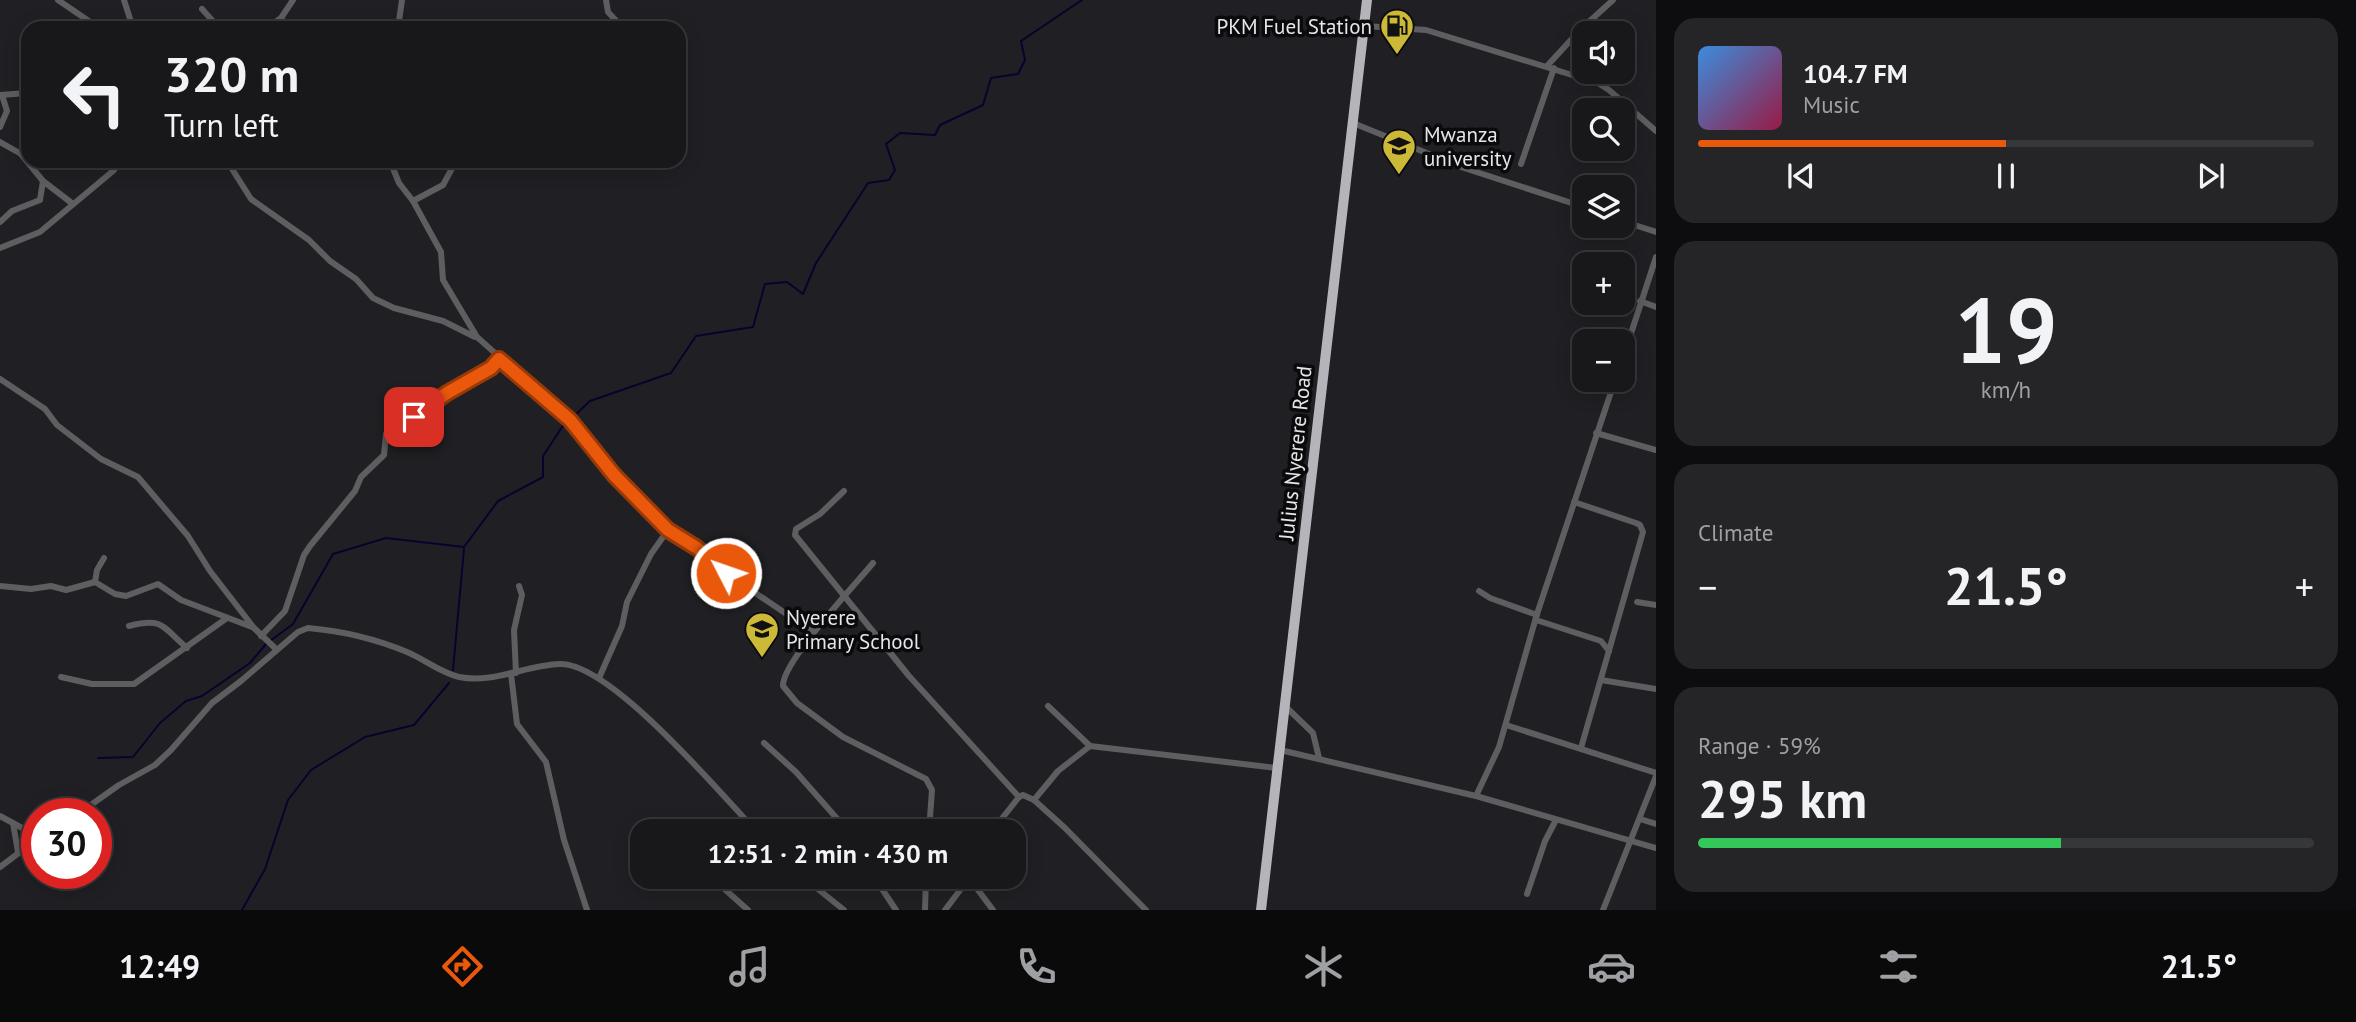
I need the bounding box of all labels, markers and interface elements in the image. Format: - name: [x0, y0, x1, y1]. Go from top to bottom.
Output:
- fuel station icon: PKM Fuel Station: [1378, 7, 1416, 56]
- place label: PKM Fuel Station: [1216, 13, 1372, 40]
- map controls: [1572, 21, 1635, 392]
- button: sound: [1572, 21, 1635, 84]
- text: 320 m: [164, 42, 299, 106]
- icon: left: [49, 49, 140, 140]
- text: 104.7 FM: [1803, 57, 1908, 90]
- text: Music: [1803, 90, 1860, 119]
- button: search: [1572, 98, 1635, 161]
- text: Turn left: [164, 104, 279, 146]
- place label: Mwanza university: [1424, 121, 1512, 172]
- school or university icon: Mwanza university: [1380, 127, 1418, 176]
- icon: previous: [1782, 157, 1820, 195]
- icon: pause: [1987, 157, 2025, 195]
- icon: next: [2192, 157, 2230, 195]
- button: layers: [1572, 175, 1635, 238]
- button: +: [1572, 252, 1635, 315]
- text: 19: [1954, 270, 2058, 388]
- button: −: [1572, 329, 1635, 392]
- street label: Julius Nyerere Road: [1272, 365, 1318, 542]
- text: km/h: [1981, 375, 2031, 404]
- pin: [384, 387, 444, 447]
- icon: arrive: [395, 398, 433, 436]
- text: Climate: [1698, 518, 1773, 547]
- position arrow: [689, 536, 763, 610]
- text: 21.5°: [1944, 552, 2068, 619]
- text: −: [1698, 562, 1717, 611]
- text: +: [2295, 562, 2314, 611]
- place label: Nyerere Primary School: [786, 604, 920, 655]
- school or university icon: Nyerere Primary School: [743, 610, 781, 659]
- text: Range · 59%: [1698, 731, 1821, 760]
- text: 295 km: [1698, 765, 1867, 832]
- speed limit sign: 30: [21, 798, 112, 889]
- text: 12:51 · 2 min · 430 m: [708, 837, 948, 870]
- icon: directions: [438, 942, 487, 991]
- icon: music: [725, 942, 774, 991]
- icon: phone: [1012, 942, 1061, 991]
- icon: climate: [1299, 942, 1348, 991]
- icon: car: [1587, 942, 1636, 991]
- icon: filters: [1874, 942, 1923, 991]
- text: 12:49: [119, 945, 200, 987]
- text: 21.5°: [2161, 945, 2237, 987]

